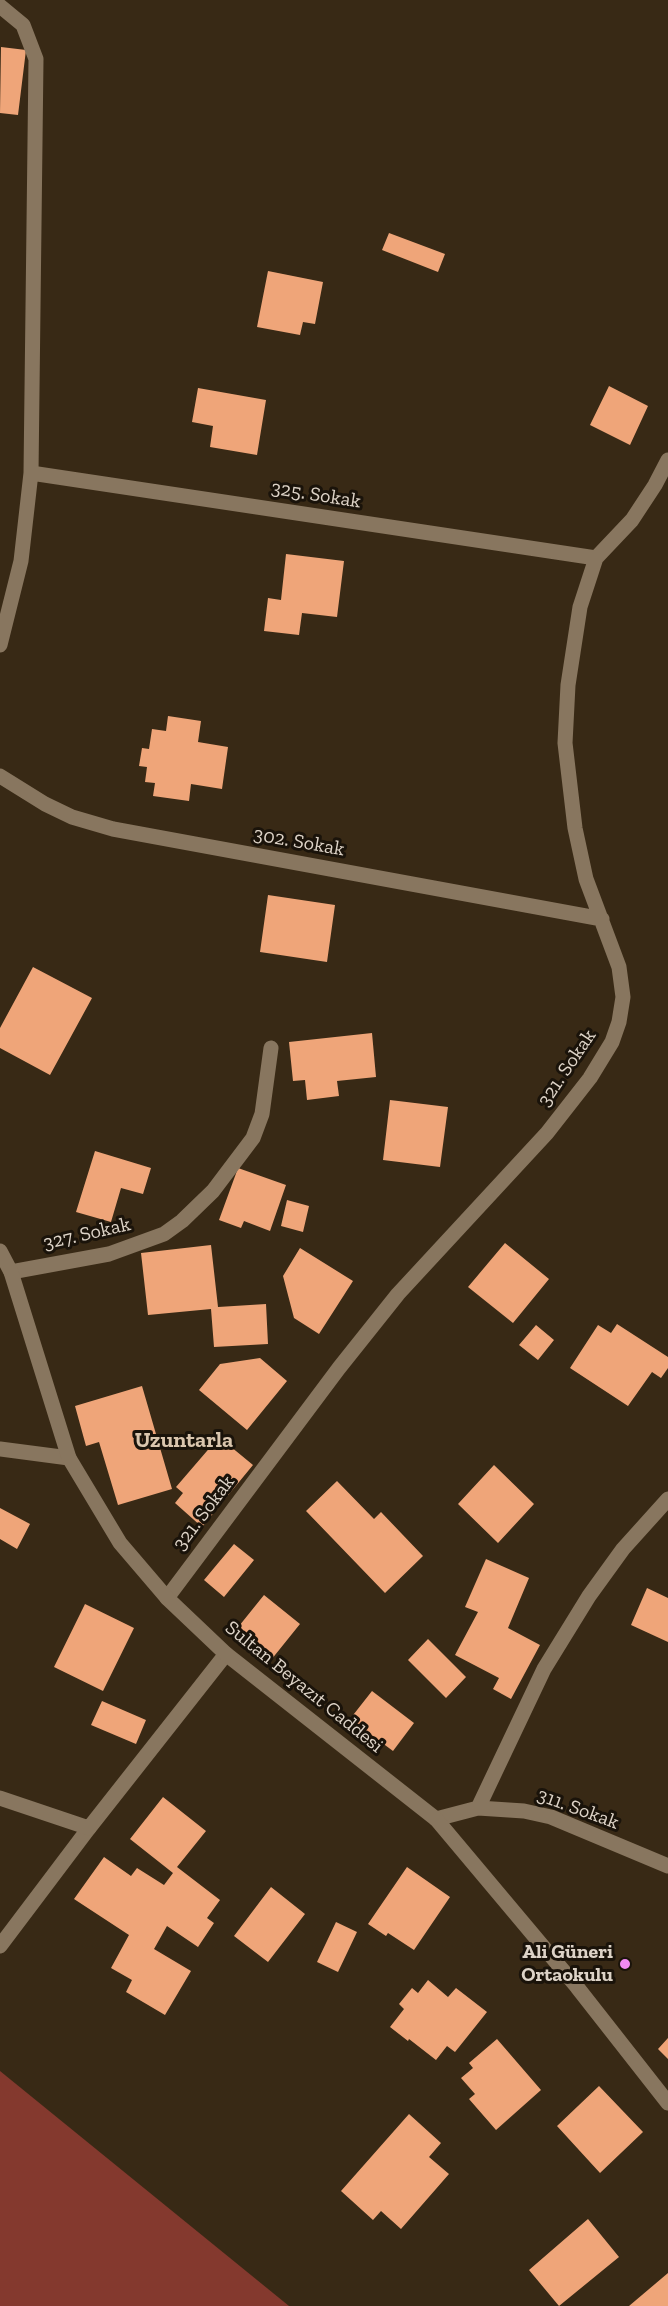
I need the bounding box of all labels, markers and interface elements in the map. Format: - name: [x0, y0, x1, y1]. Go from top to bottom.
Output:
- street label: 325. Sokak: [269, 476, 363, 514]
- street label: 302. Sokak: [252, 822, 346, 862]
- street label: 321. Sokak: [532, 1025, 602, 1111]
- street label: 327. Sokak: [41, 1212, 133, 1256]
- district label: Uzuntarla: [135, 1428, 233, 1454]
- street label: 321. Sokak: [168, 1471, 240, 1555]
- street label: Sultan Beyazıt Caddesi: [220, 1616, 388, 1758]
- street label: 311. Sokak: [534, 1783, 622, 1835]
- place label: Ali Güneri Ortaokulu: [521, 1940, 613, 1987]
- marker: Ali Güneri Ortaokulu: [618, 1957, 632, 1971]

